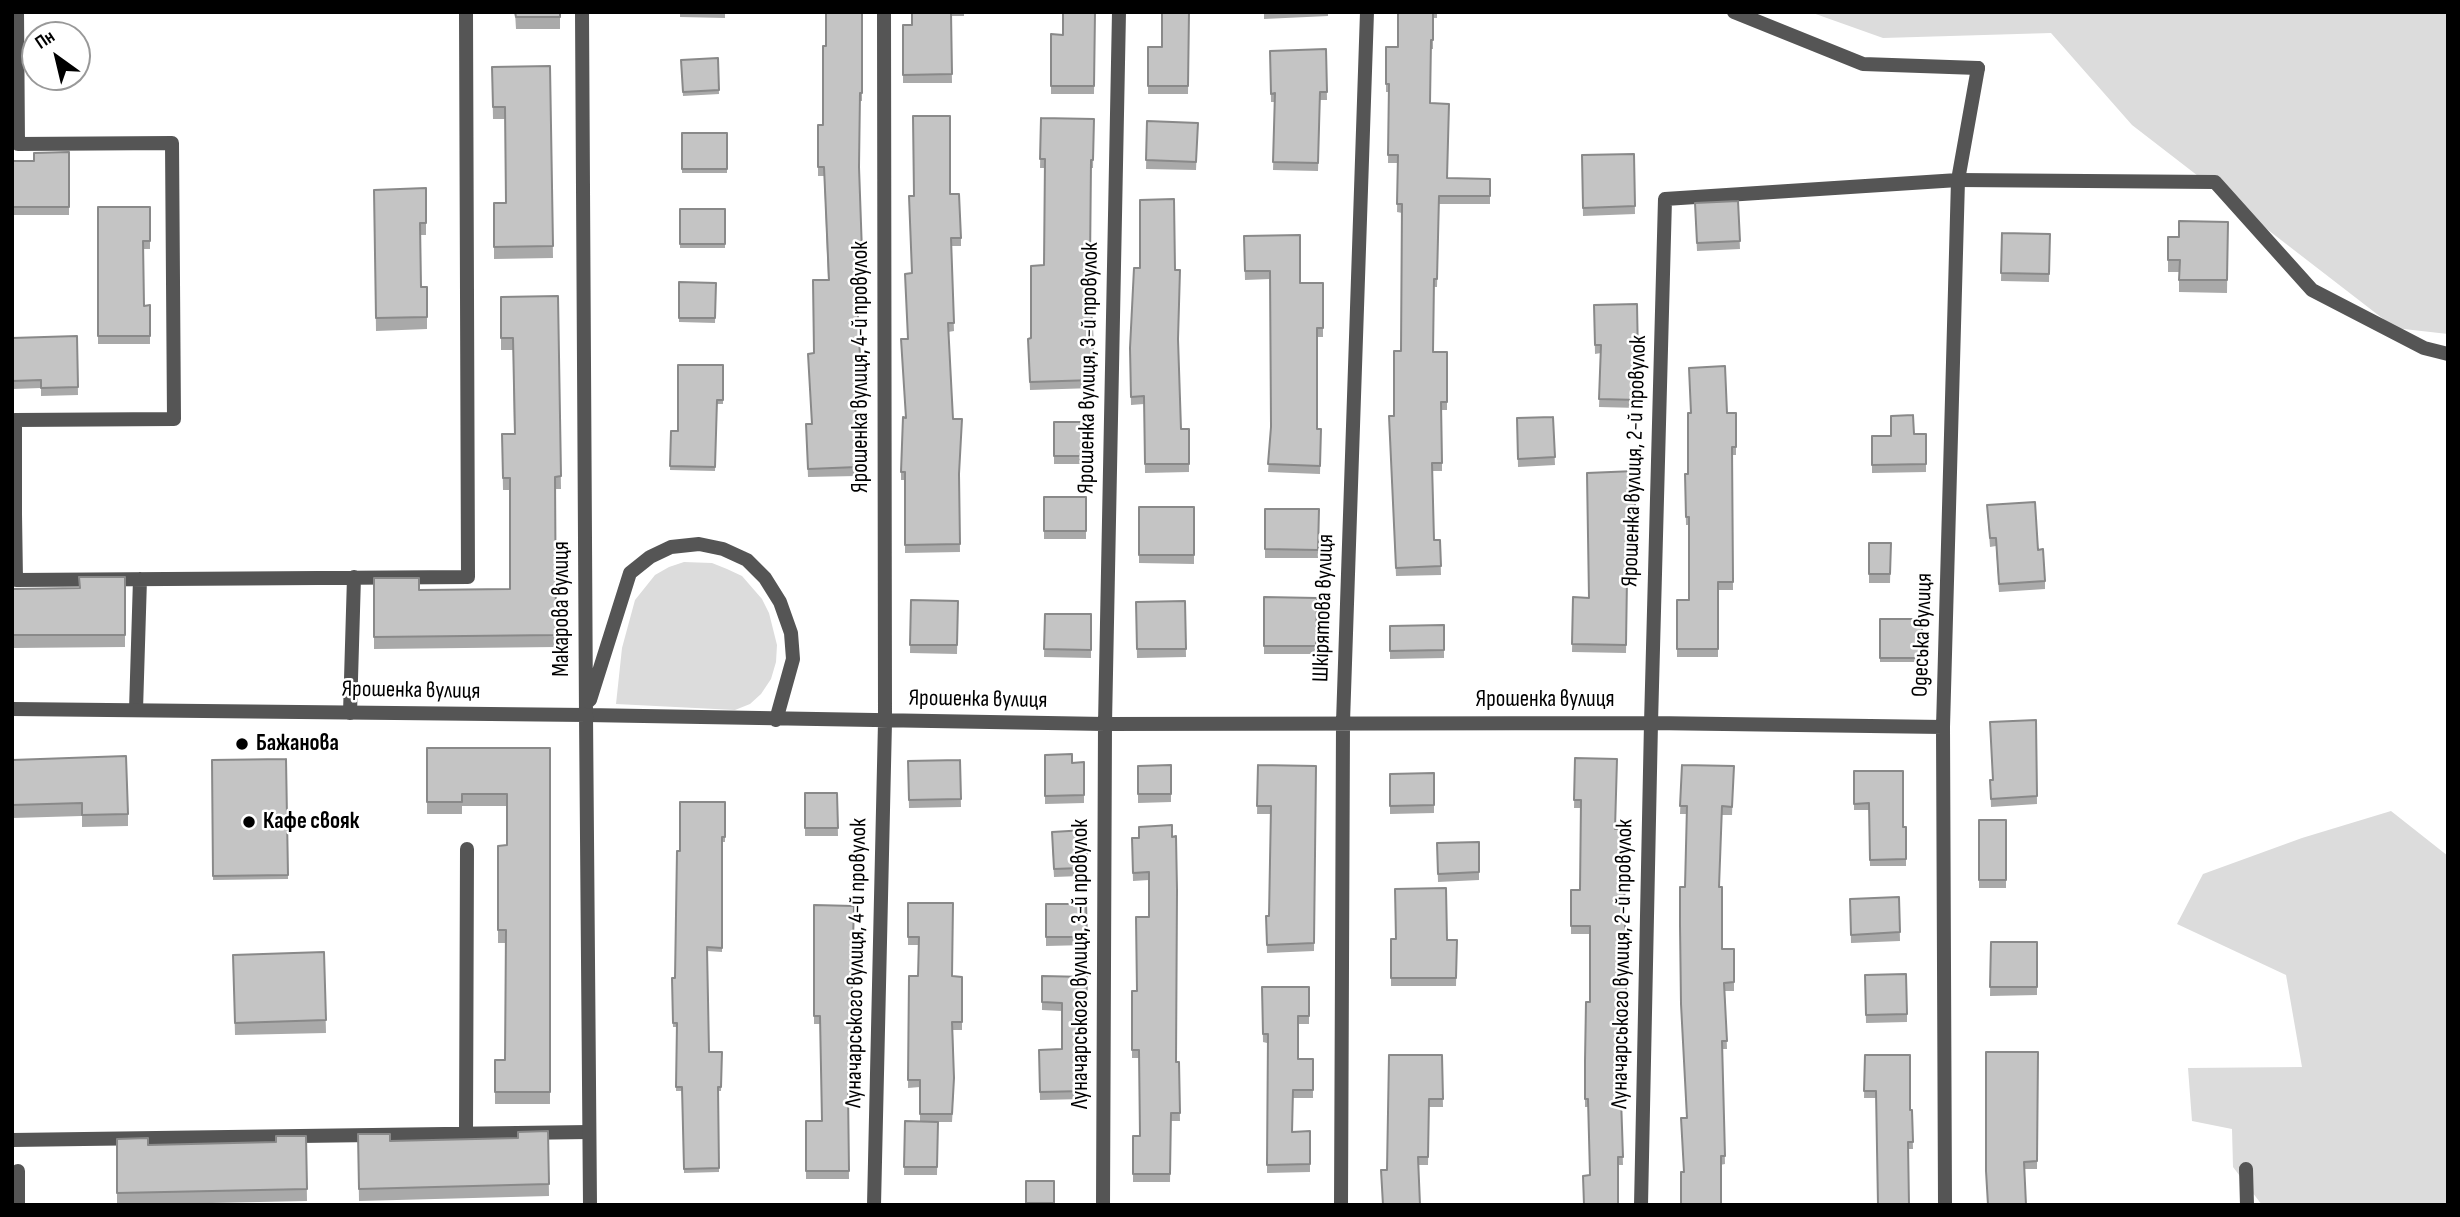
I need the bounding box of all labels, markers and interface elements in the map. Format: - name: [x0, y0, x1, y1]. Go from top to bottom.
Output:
- north arrow: [21, 21, 91, 91]
- text: Пн: [31, 25, 59, 55]
- street label: Ярошенка вулиця, 4-й провулок: [847, 241, 875, 493]
- street label: Ярошенка вулиця, 3-й провулок: [1073, 242, 1105, 494]
- street label: Ярошенка вулиця, 2-й провулок: [1617, 335, 1653, 587]
- street label: Шкірятова вулиця: [1308, 533, 1340, 683]
- street label: Макарова вулиця: [548, 541, 576, 677]
- street label: Одеська вулиця: [1907, 572, 1939, 698]
- street label: Ярошенка вулиця: [341, 676, 481, 706]
- street label: Ярошенка вулиця: [908, 685, 1048, 715]
- street label: Ярошенка вулиця: [1476, 686, 1614, 714]
- place label: Бажанова: [256, 730, 339, 758]
- marker: Бажанова: [234, 736, 250, 752]
- place label: Кафе свояк: [263, 808, 359, 836]
- marker: Кафе свояк: [241, 814, 257, 830]
- street label: Луначарського вулиця, 4-й провулок: [841, 818, 873, 1108]
- street label: Луначарського вулиця, 3-й провулок: [1067, 819, 1095, 1109]
- street label: Луначарського вулиця, 2-й провулок: [1607, 819, 1639, 1109]

